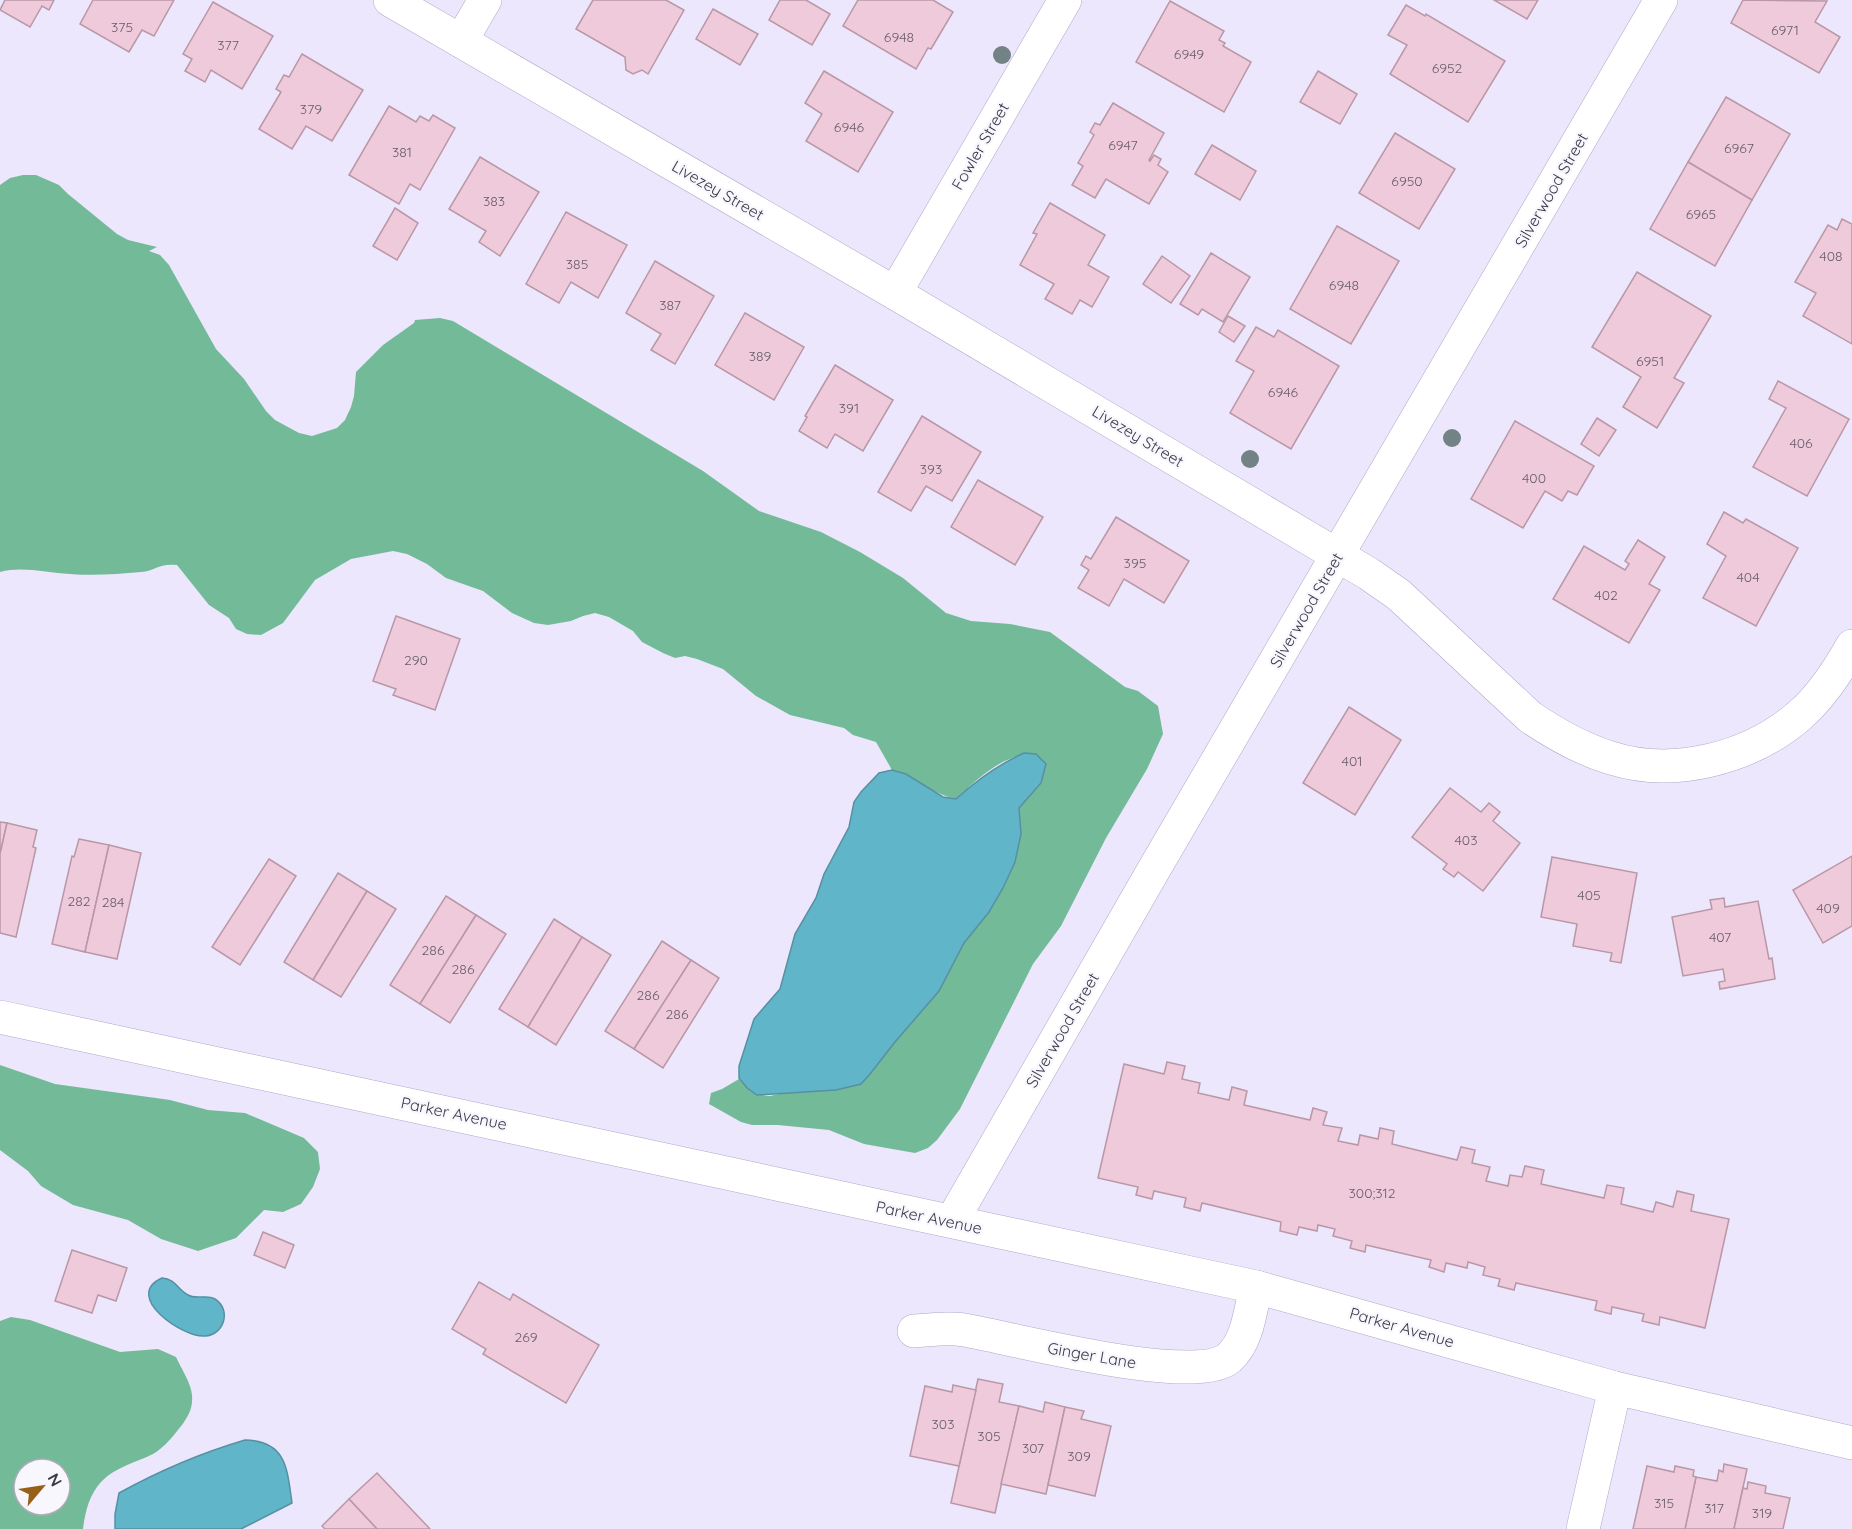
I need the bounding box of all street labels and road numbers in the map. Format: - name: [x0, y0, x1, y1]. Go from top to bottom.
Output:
- street label: Fowler Street: [947, 99, 1013, 193]
- street label: Silverwood Street: [1510, 129, 1592, 251]
- street label: Livezey Street: [668, 156, 768, 224]
- street label: Livezey Street: [1089, 401, 1187, 471]
- street label: Silverwood Street: [1265, 549, 1347, 671]
- street label: Silverwood Street: [1021, 969, 1103, 1091]
- street label: Parker Avenue: [399, 1092, 509, 1134]
- street label: Parker Avenue: [874, 1196, 984, 1238]
- street label: Parker Avenue: [1347, 1303, 1457, 1351]
- street label: Ginger Lane: [1046, 1337, 1138, 1373]

